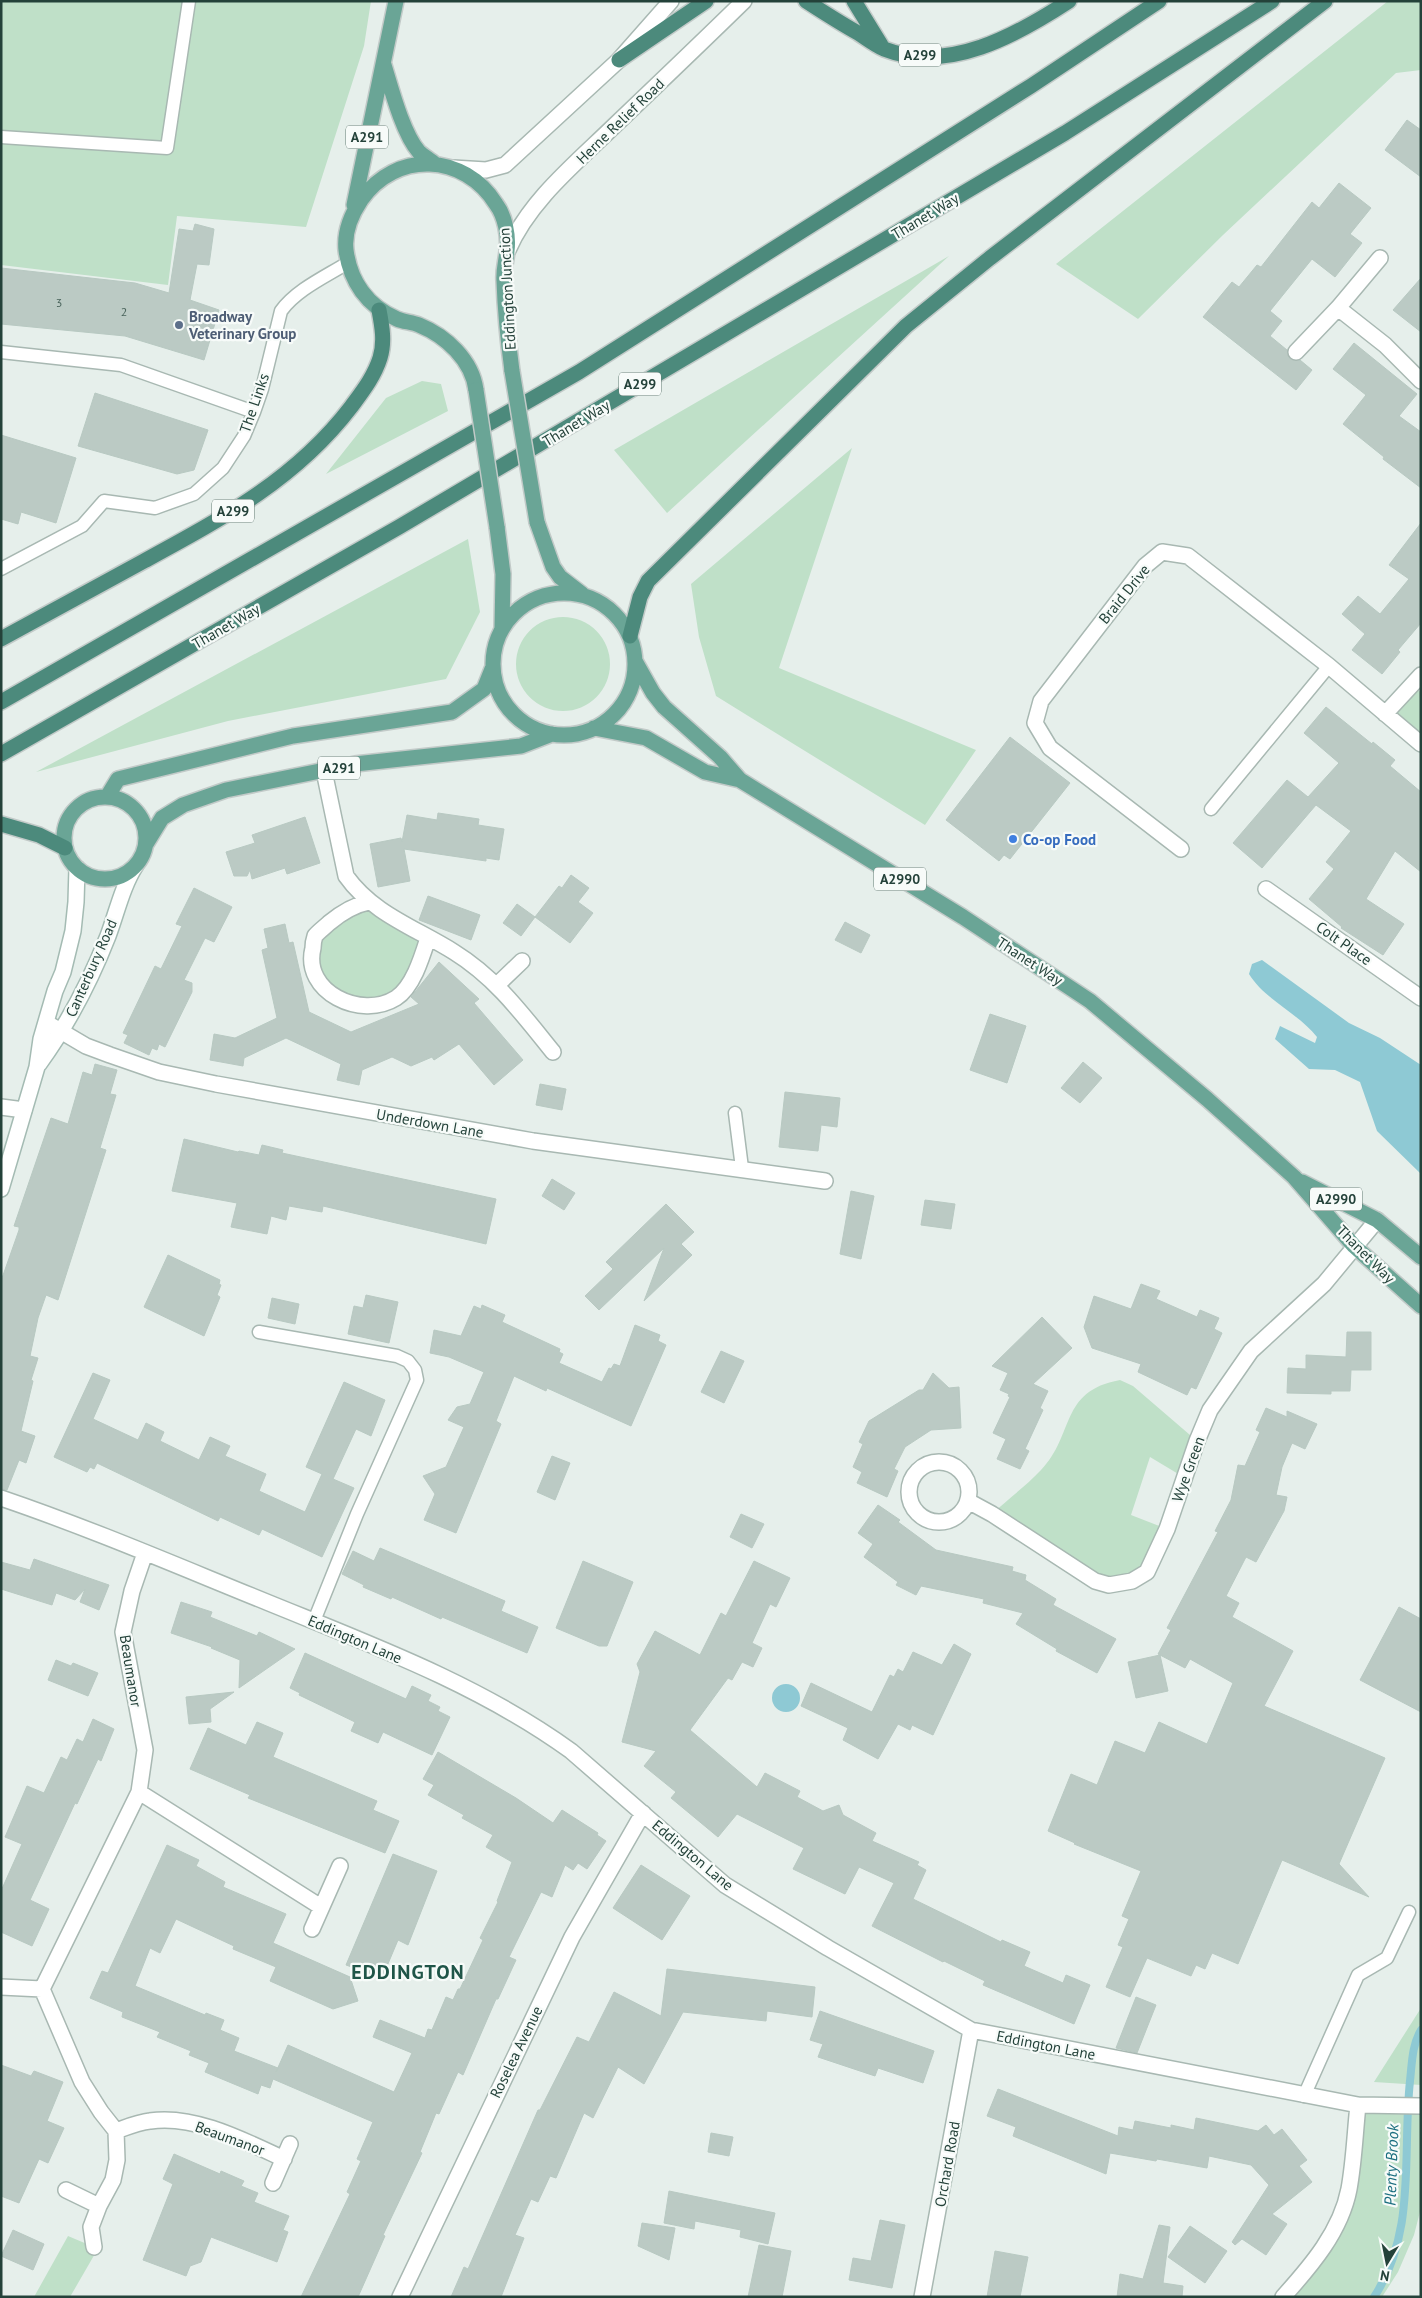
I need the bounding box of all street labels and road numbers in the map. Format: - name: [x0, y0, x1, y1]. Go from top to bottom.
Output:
- road number: A299: [899, 44, 941, 66]
- street label: Herne Relief Road: [572, 74, 668, 168]
- road number: A291: [346, 125, 388, 148]
- street label: Thanet Way: [888, 189, 962, 243]
- street label: Eddington Junction: [494, 227, 520, 351]
- street label: The Links: [235, 371, 273, 435]
- road number: A299: [619, 372, 661, 396]
- street label: Thanet Way: [539, 396, 613, 450]
- road number: A299: [212, 500, 254, 522]
- street label: Braid Drive: [1094, 560, 1154, 628]
- street label: Thanet Way: [189, 599, 263, 653]
- road number: A291: [318, 756, 360, 780]
- road number: A2990: [874, 868, 926, 891]
- street label: Canterbury Road: [61, 916, 121, 1020]
- street label: Colt Place: [1312, 917, 1376, 969]
- street label: Thanet Way: [993, 933, 1067, 989]
- street label: Underdown Lane: [375, 1104, 485, 1142]
- road number: A2990: [1310, 1188, 1362, 1210]
- street label: Thanet Way: [1333, 1221, 1399, 1287]
- street label: Wye Green: [1167, 1434, 1209, 1504]
- street label: Eddington Lane: [305, 1611, 405, 1667]
- street label: Beaumanor: [116, 1634, 146, 1708]
- street label: Eddington Lane: [648, 1815, 738, 1895]
- street label: Roselea Avenue: [486, 2003, 546, 2101]
- street label: Eddington Lane: [995, 2026, 1097, 2064]
- street label: Beaumanor: [193, 2117, 267, 2159]
- street label: Orchard Road: [930, 2120, 964, 2208]

